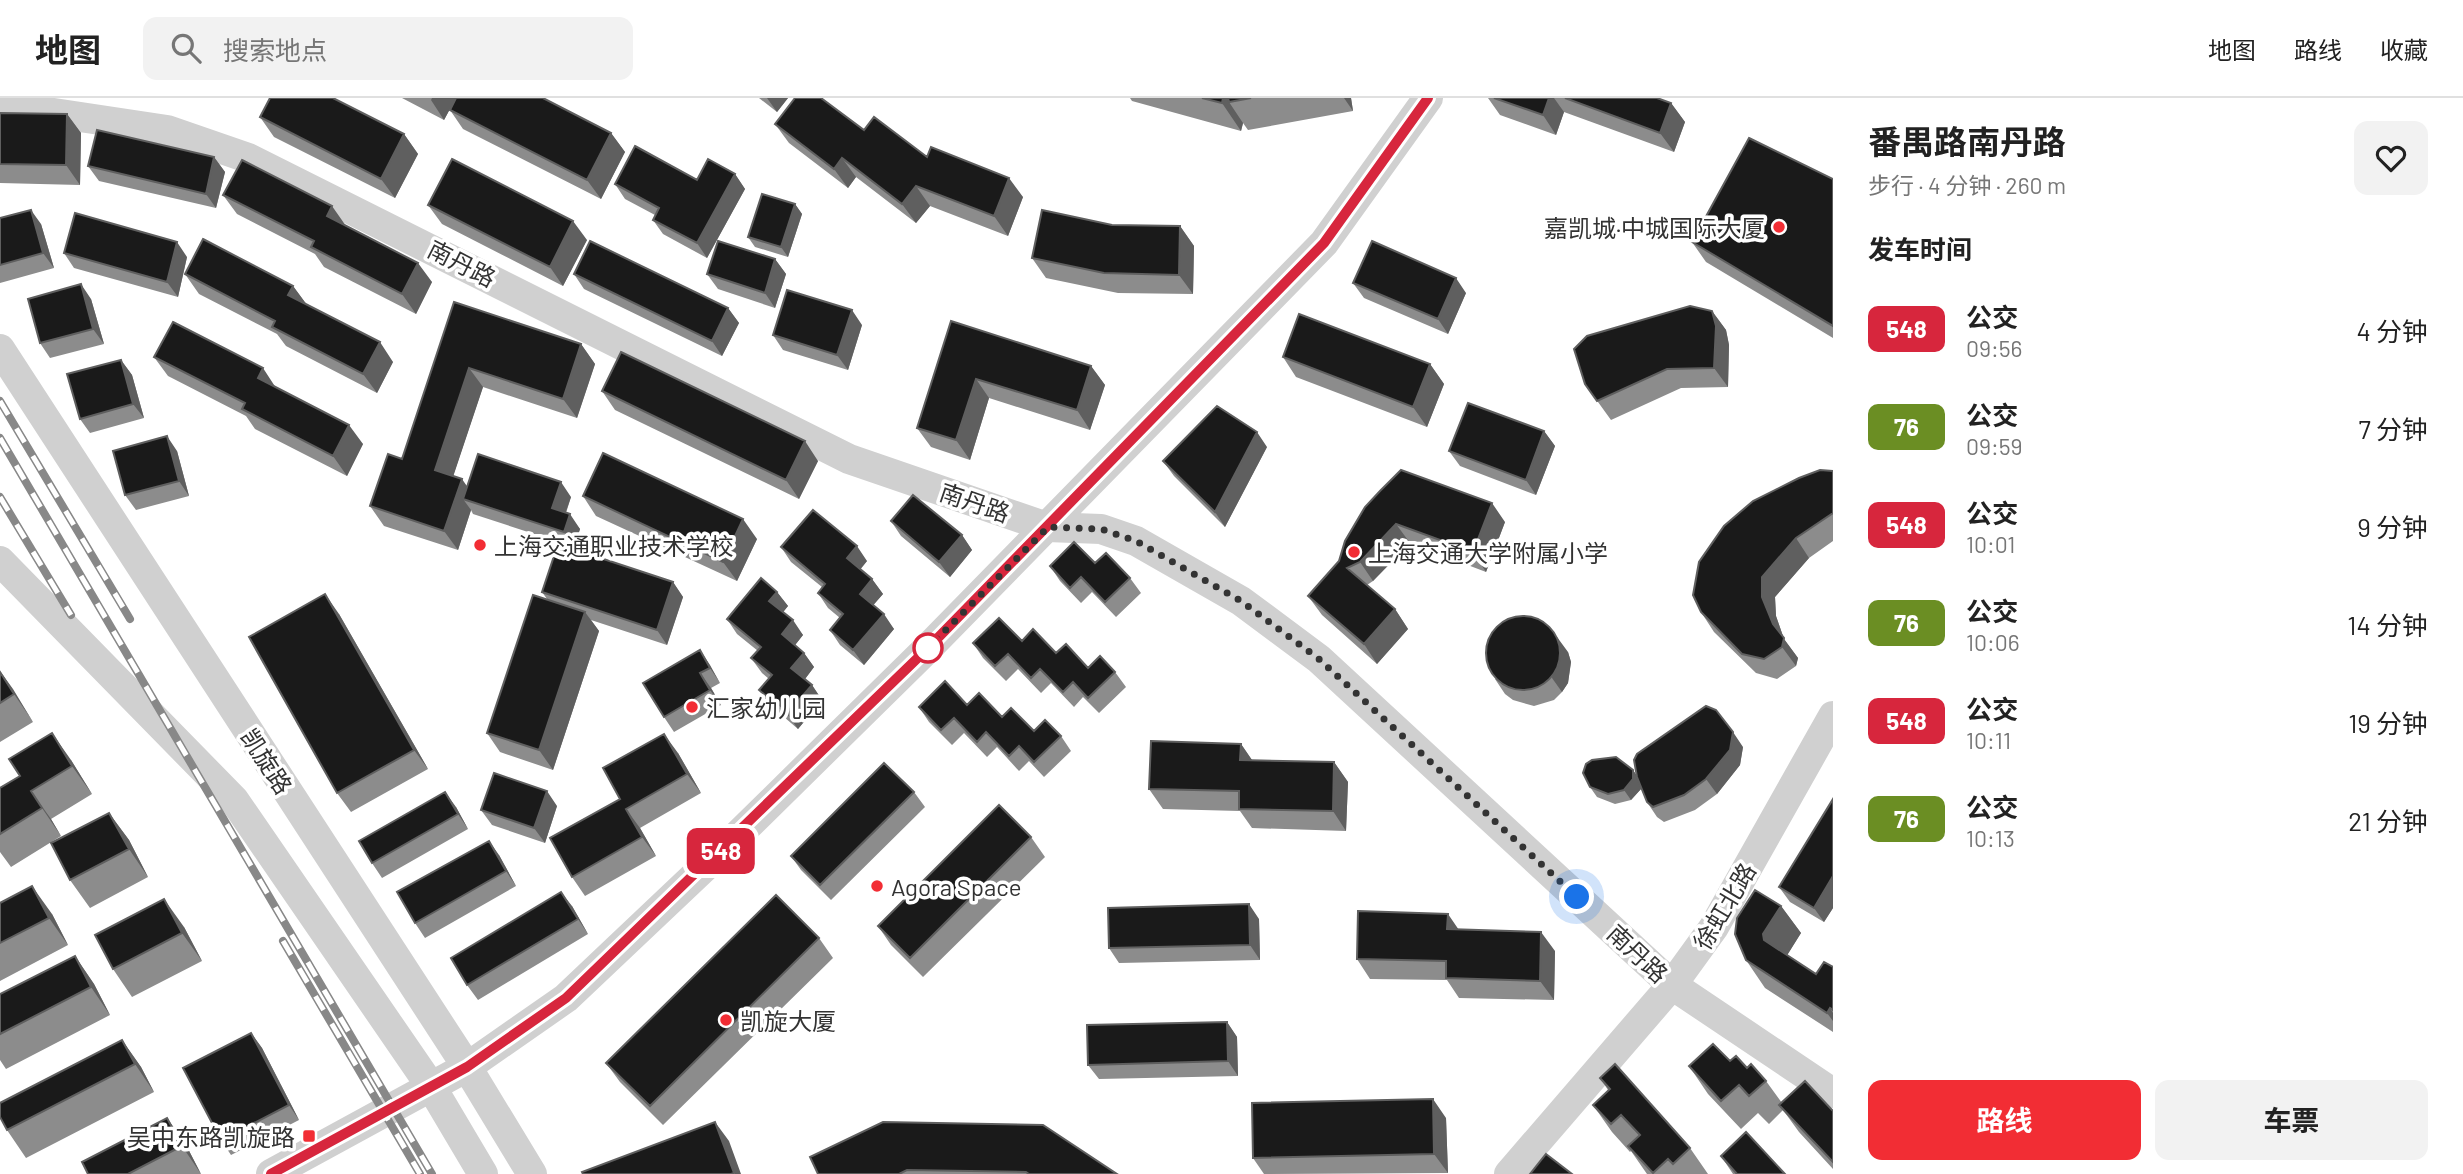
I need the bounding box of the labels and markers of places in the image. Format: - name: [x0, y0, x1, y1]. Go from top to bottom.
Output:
- place label: 嘉凯城·中城国际大厦: [1544, 213, 1765, 242]
- marker: 嘉凯城·中城国际大厦: [1771, 219, 1787, 235]
- place label: 上海交通职业技术学校: [494, 531, 734, 560]
- marker: 上海交通职业技术学校: [472, 537, 488, 553]
- place label: 上海交通大学附属小学: [1368, 538, 1608, 567]
- marker: 上海交通大学附属小学: [1346, 544, 1362, 560]
- unlabelled marker: [913, 633, 943, 663]
- place label: 汇家幼儿园: [706, 693, 826, 722]
- marker: 汇家幼儿园: [684, 699, 700, 715]
- place label: Agora Space: [891, 872, 1021, 901]
- marker: Agora Space: [869, 878, 885, 894]
- place label: 凯旋大厦: [740, 1006, 836, 1035]
- marker: 凯旋大厦: [718, 1012, 734, 1028]
- place label: 吴中东路凯旋路: [127, 1122, 295, 1151]
- marker: 吴中东路凯旋路: [301, 1128, 317, 1144]

